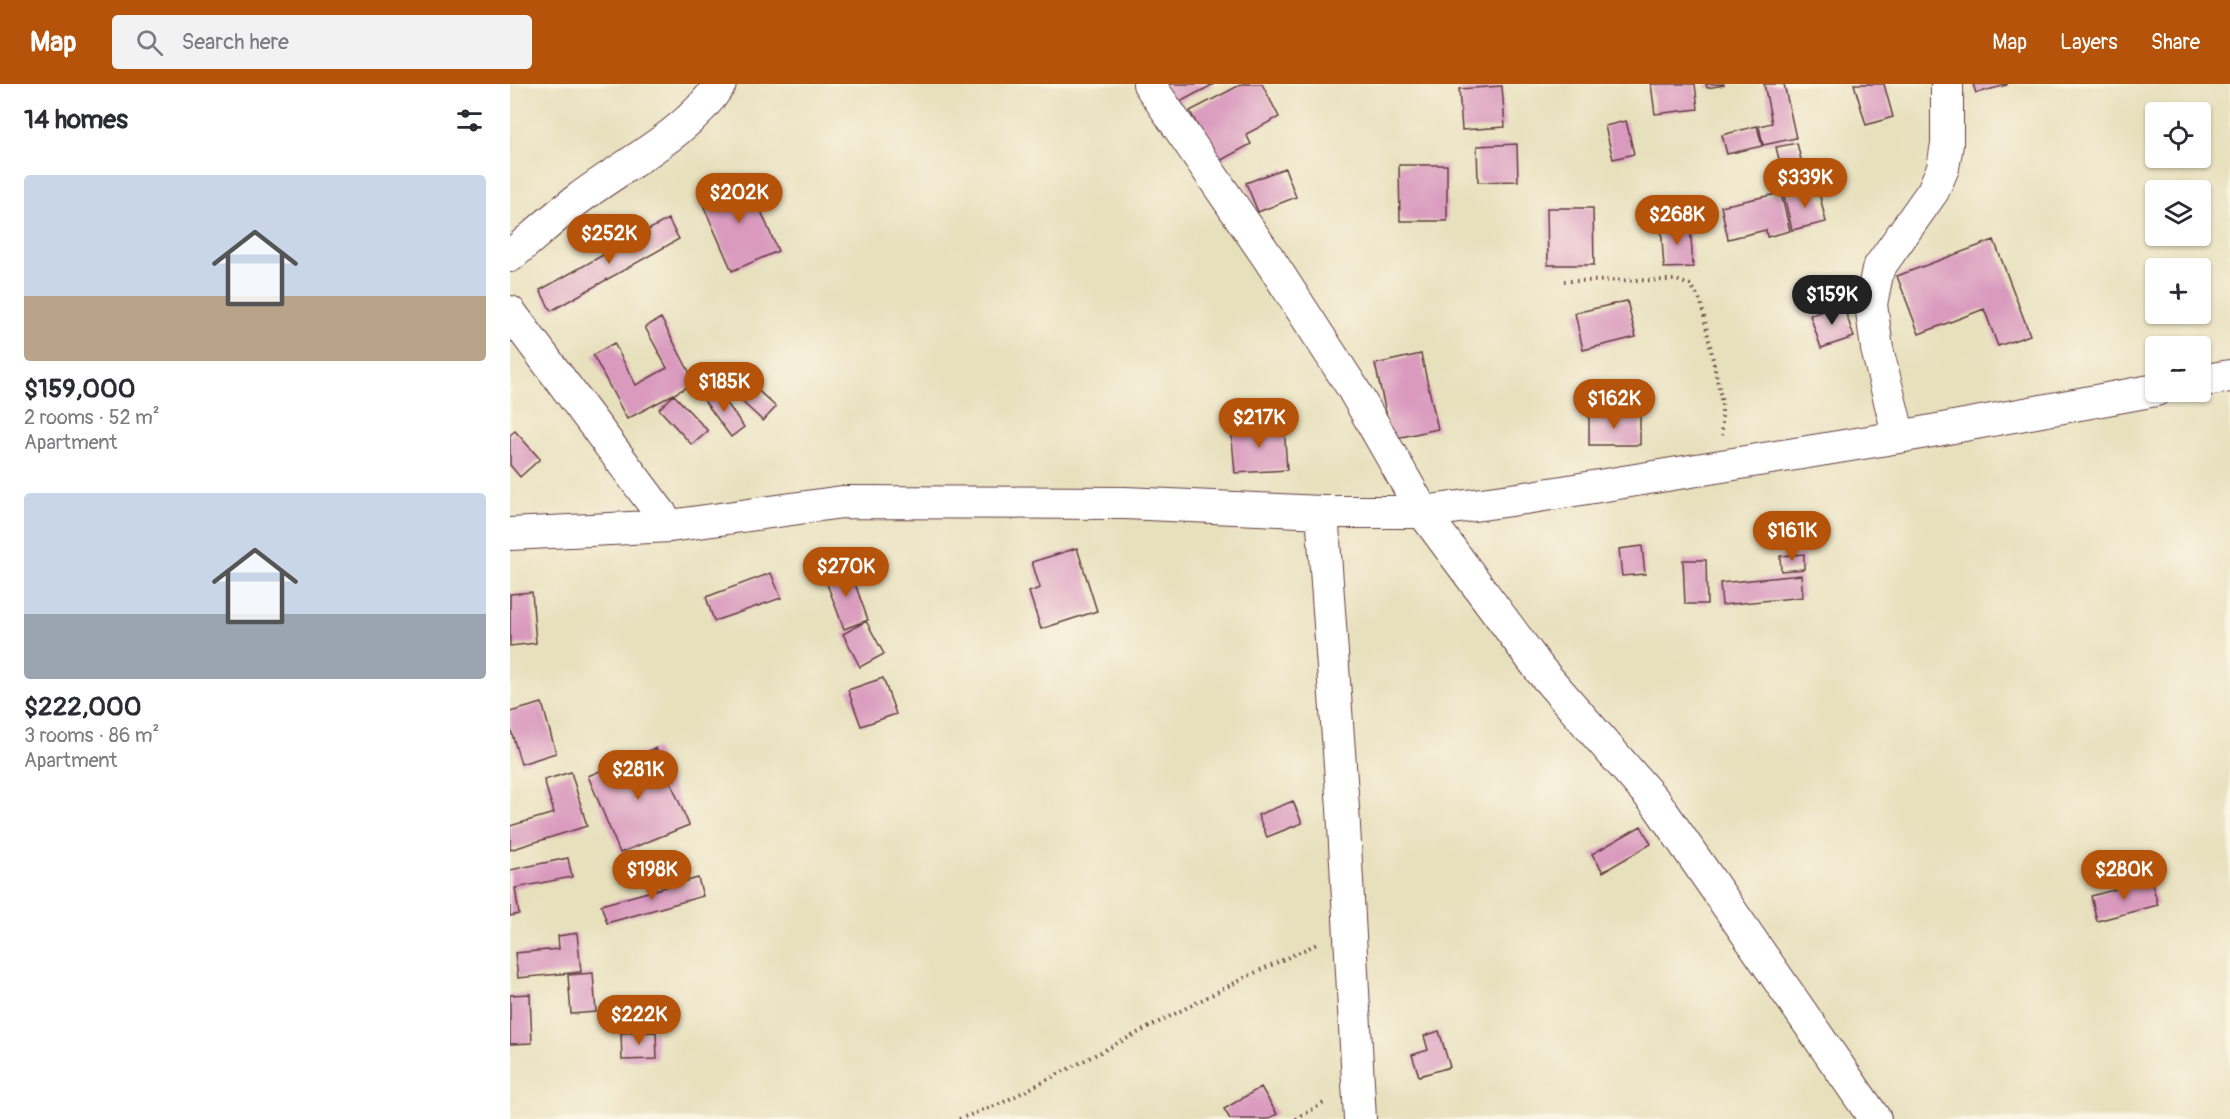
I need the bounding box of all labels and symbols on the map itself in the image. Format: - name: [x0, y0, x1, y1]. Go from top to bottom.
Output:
- pin: $339K: [1763, 158, 1847, 209]
- pin: $202K: [697, 173, 781, 224]
- pin: $268K: [1635, 195, 1719, 246]
- pin: $252K: [567, 214, 651, 265]
- pin: $159K: [1790, 275, 1874, 326]
- pin: $185K: [682, 362, 766, 413]
- pin: $162K: [1572, 379, 1656, 430]
- pin: $217K: [1217, 398, 1301, 449]
- pin: $161K: [1750, 511, 1834, 562]
- pin: $270K: [804, 547, 888, 598]
- pin: $281K: [596, 750, 680, 801]
- pin: $198K: [610, 850, 694, 901]
- pin: $280K: [2082, 850, 2166, 901]
- pin: $222K: [597, 995, 681, 1046]

